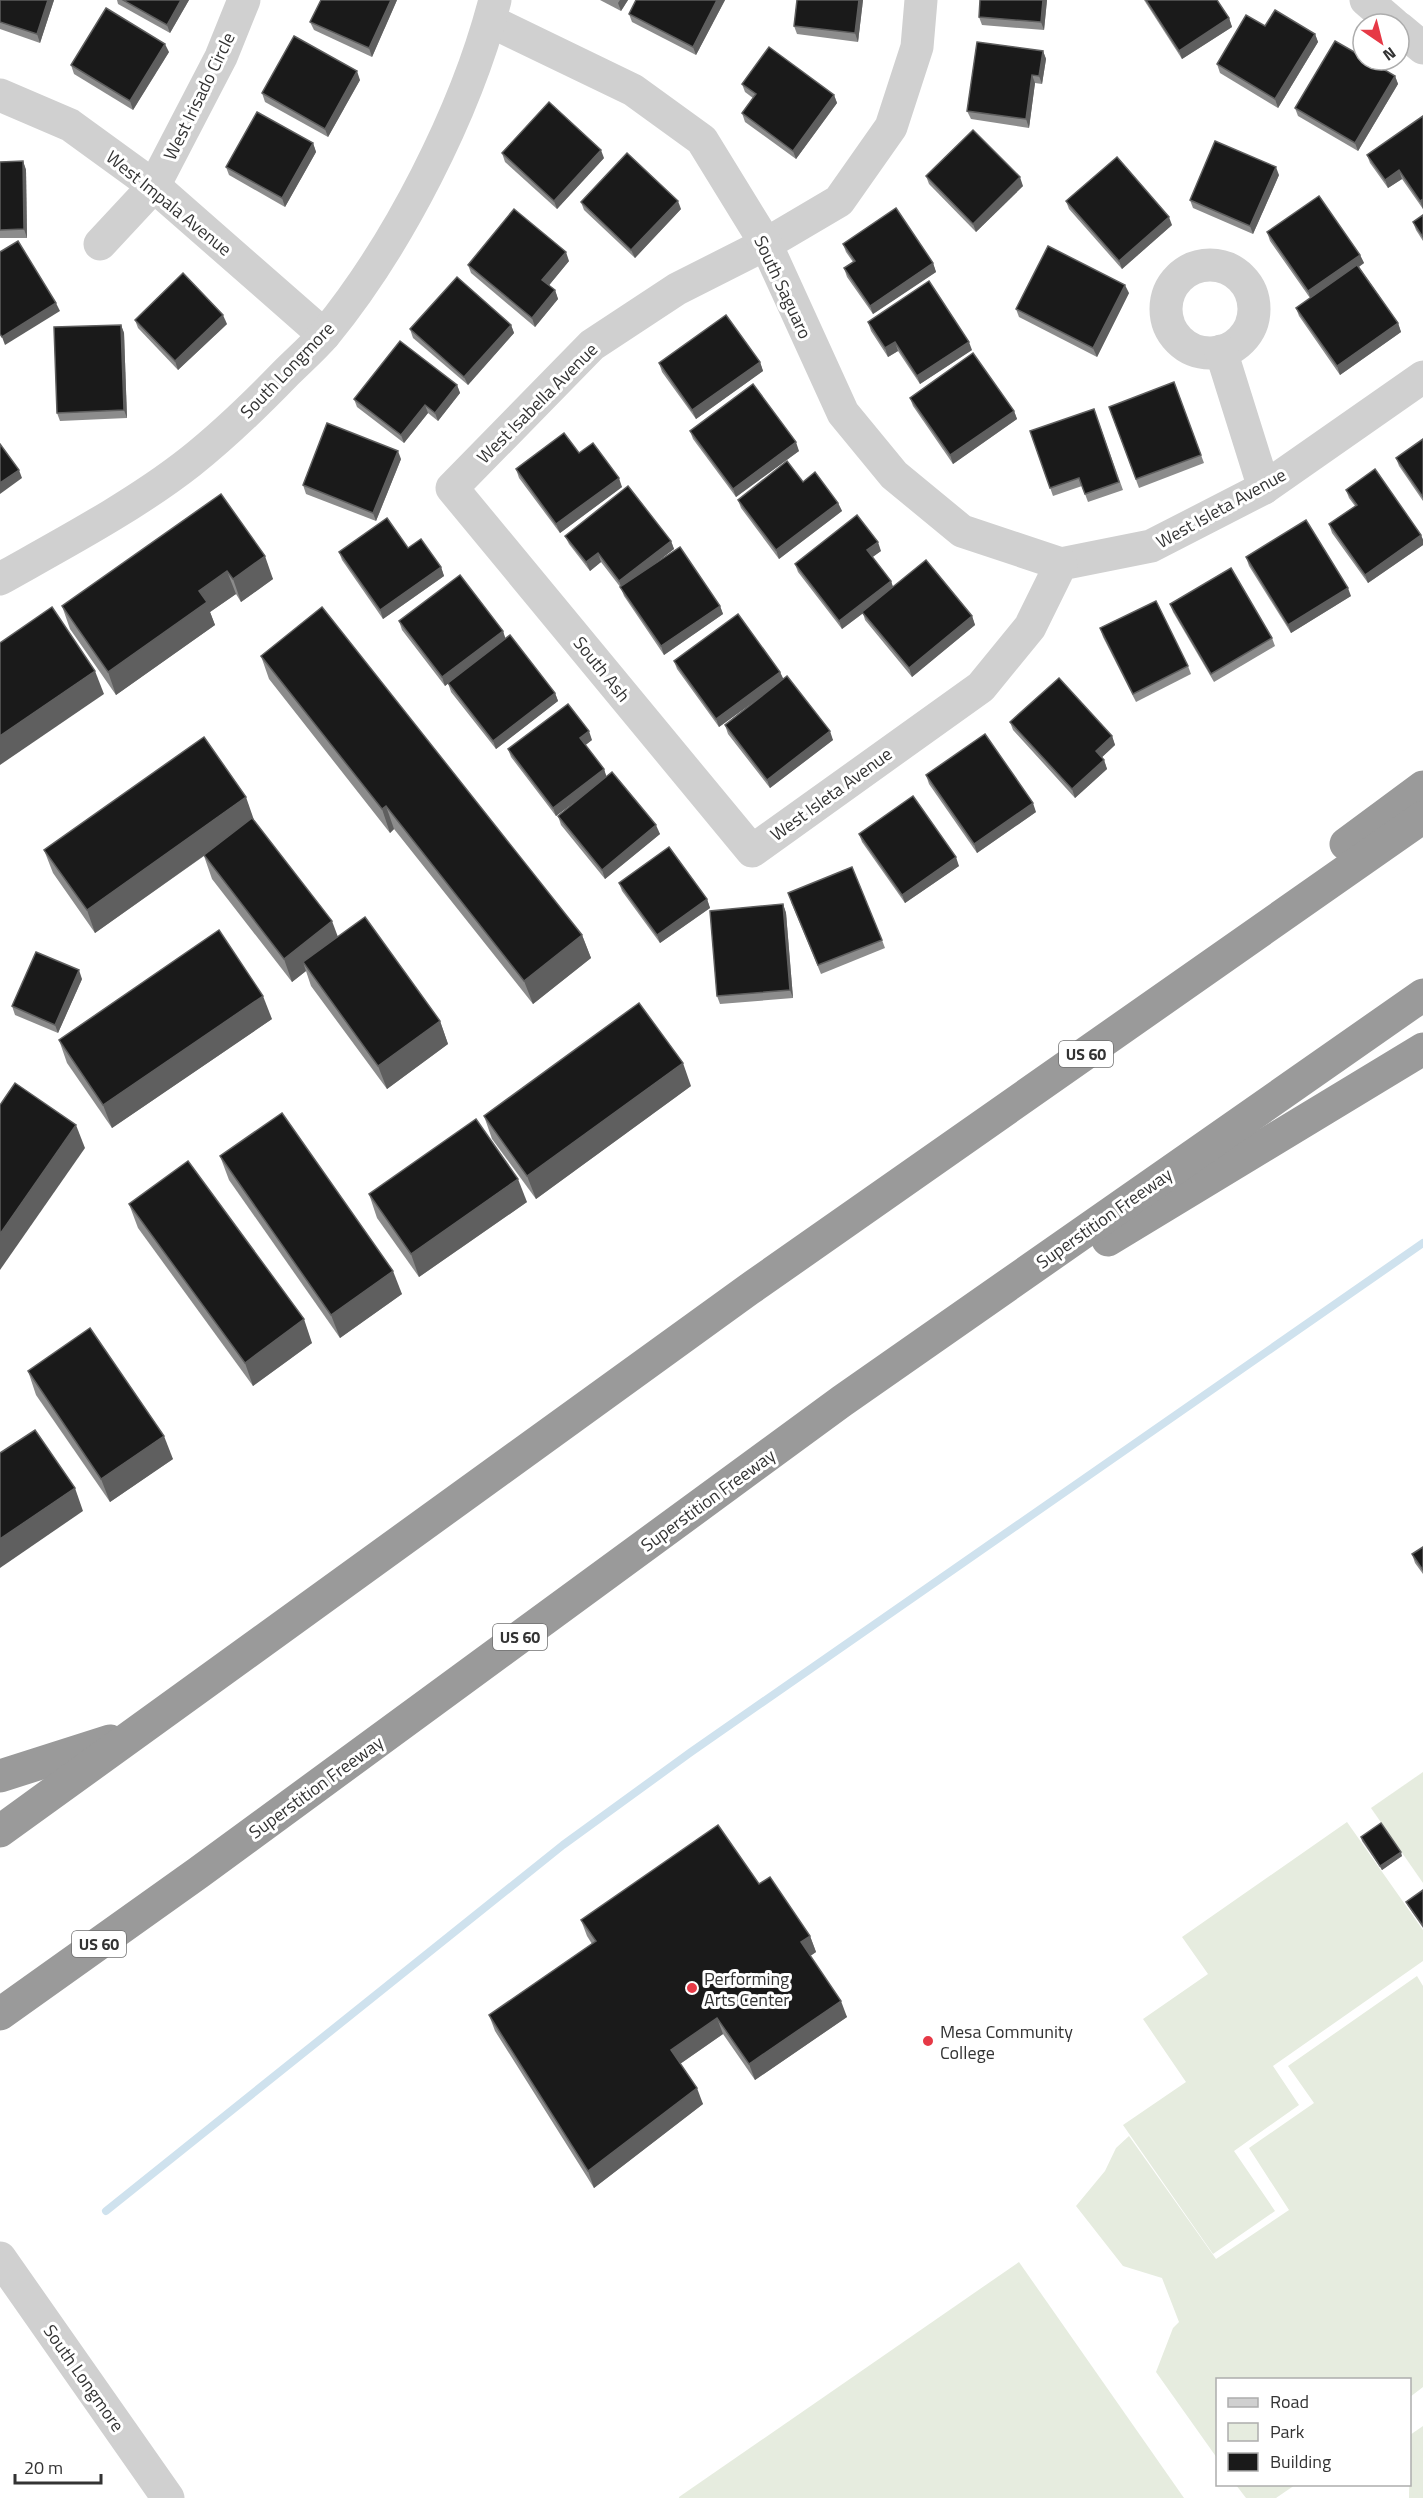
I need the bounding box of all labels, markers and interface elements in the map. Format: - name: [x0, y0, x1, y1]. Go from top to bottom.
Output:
- north arrow: [1351, 12, 1411, 72]
- street label: West Irisado Circle: [156, 28, 242, 164]
- text: N: [1378, 41, 1401, 67]
- street label: West Impala Avenue: [100, 144, 238, 262]
- street label: South Saguaro: [747, 231, 819, 343]
- street label: South Longmore: [234, 316, 340, 424]
- street label: West Isabella Avenue: [470, 336, 604, 470]
- street label: West Isleta Avenue: [1151, 461, 1291, 555]
- street label: South Ash: [567, 630, 637, 708]
- street label: West Isleta Avenue: [764, 740, 898, 848]
- road number: US 60: [1059, 1041, 1113, 1067]
- street label: Superstition Freeway: [1030, 1161, 1178, 1275]
- street label: Superstition Freeway: [635, 1442, 781, 1558]
- road number: US 60: [493, 1624, 547, 1650]
- street label: Superstition Freeway: [243, 1729, 389, 1845]
- road number: US 60: [72, 1931, 126, 1957]
- place label: Performing Arts Center: [704, 1965, 790, 2013]
- marker: Performing Arts Center: [685, 1981, 699, 1995]
- place label: Mesa Community College: [940, 2018, 1073, 2066]
- marker: Mesa Community College: [921, 2034, 935, 2048]
- street label: South Longmore: [37, 2319, 131, 2437]
- legend: [1216, 2378, 1411, 2486]
- text: Road: [1270, 2388, 1309, 2415]
- text: Park: [1270, 2418, 1305, 2445]
- scale bar: [15, 2447, 100, 2485]
- text: Building: [1270, 2448, 1331, 2475]
- text: 20 m: [24, 2454, 63, 2481]

